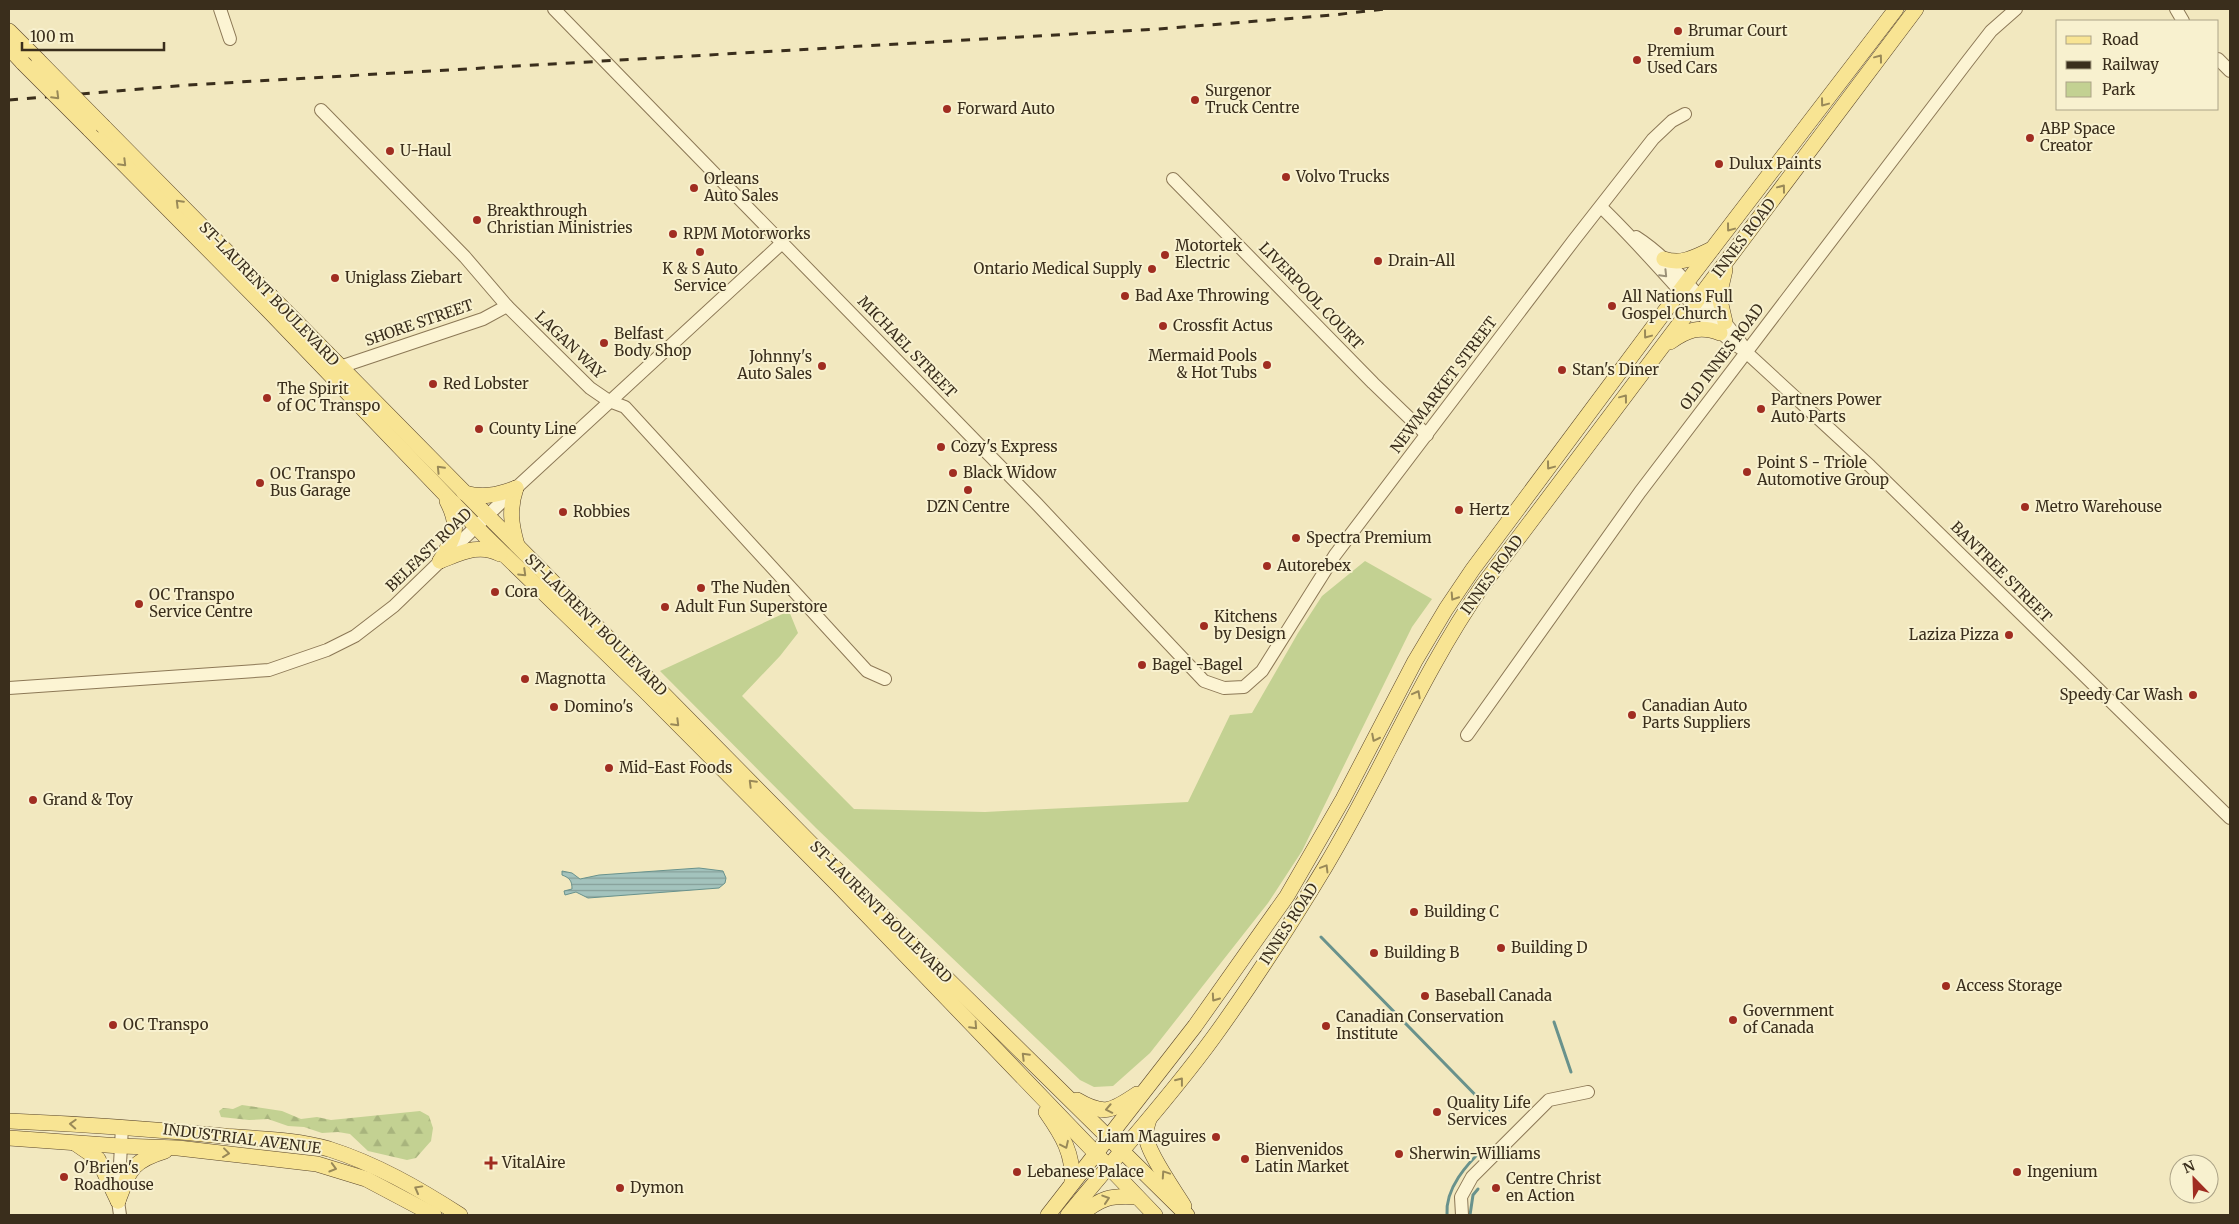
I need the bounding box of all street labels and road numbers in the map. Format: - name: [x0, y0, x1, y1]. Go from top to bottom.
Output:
- street label: INNES ROAD: [1708, 195, 1779, 281]
- street label: ST-LAURENT BOULEVARD: [195, 218, 343, 370]
- street label: LIVERPOOL COURT: [1255, 238, 1368, 354]
- street label: MICHAEL STREET: [854, 292, 961, 402]
- street label: SHORE STREET: [362, 295, 476, 350]
- street label: OLD INNES ROAD: [1675, 300, 1768, 414]
- street label: LAGAN WAY: [532, 307, 609, 383]
- street label: NEWMARKET STREET: [1386, 312, 1501, 457]
- street label: BELFAST ROAD: [382, 504, 476, 595]
- street label: BANTREE STREET: [1947, 517, 2056, 627]
- street label: INNES ROAD: [1456, 531, 1527, 618]
- street label: ST-LAURENT BOULEVARD: [521, 550, 671, 700]
- street label: ST-LAURENT BOULEVARD: [806, 837, 956, 987]
- street label: INNES ROAD: [1255, 879, 1322, 968]
- street label: INDUSTRIAL AVENUE: [162, 1119, 323, 1158]

